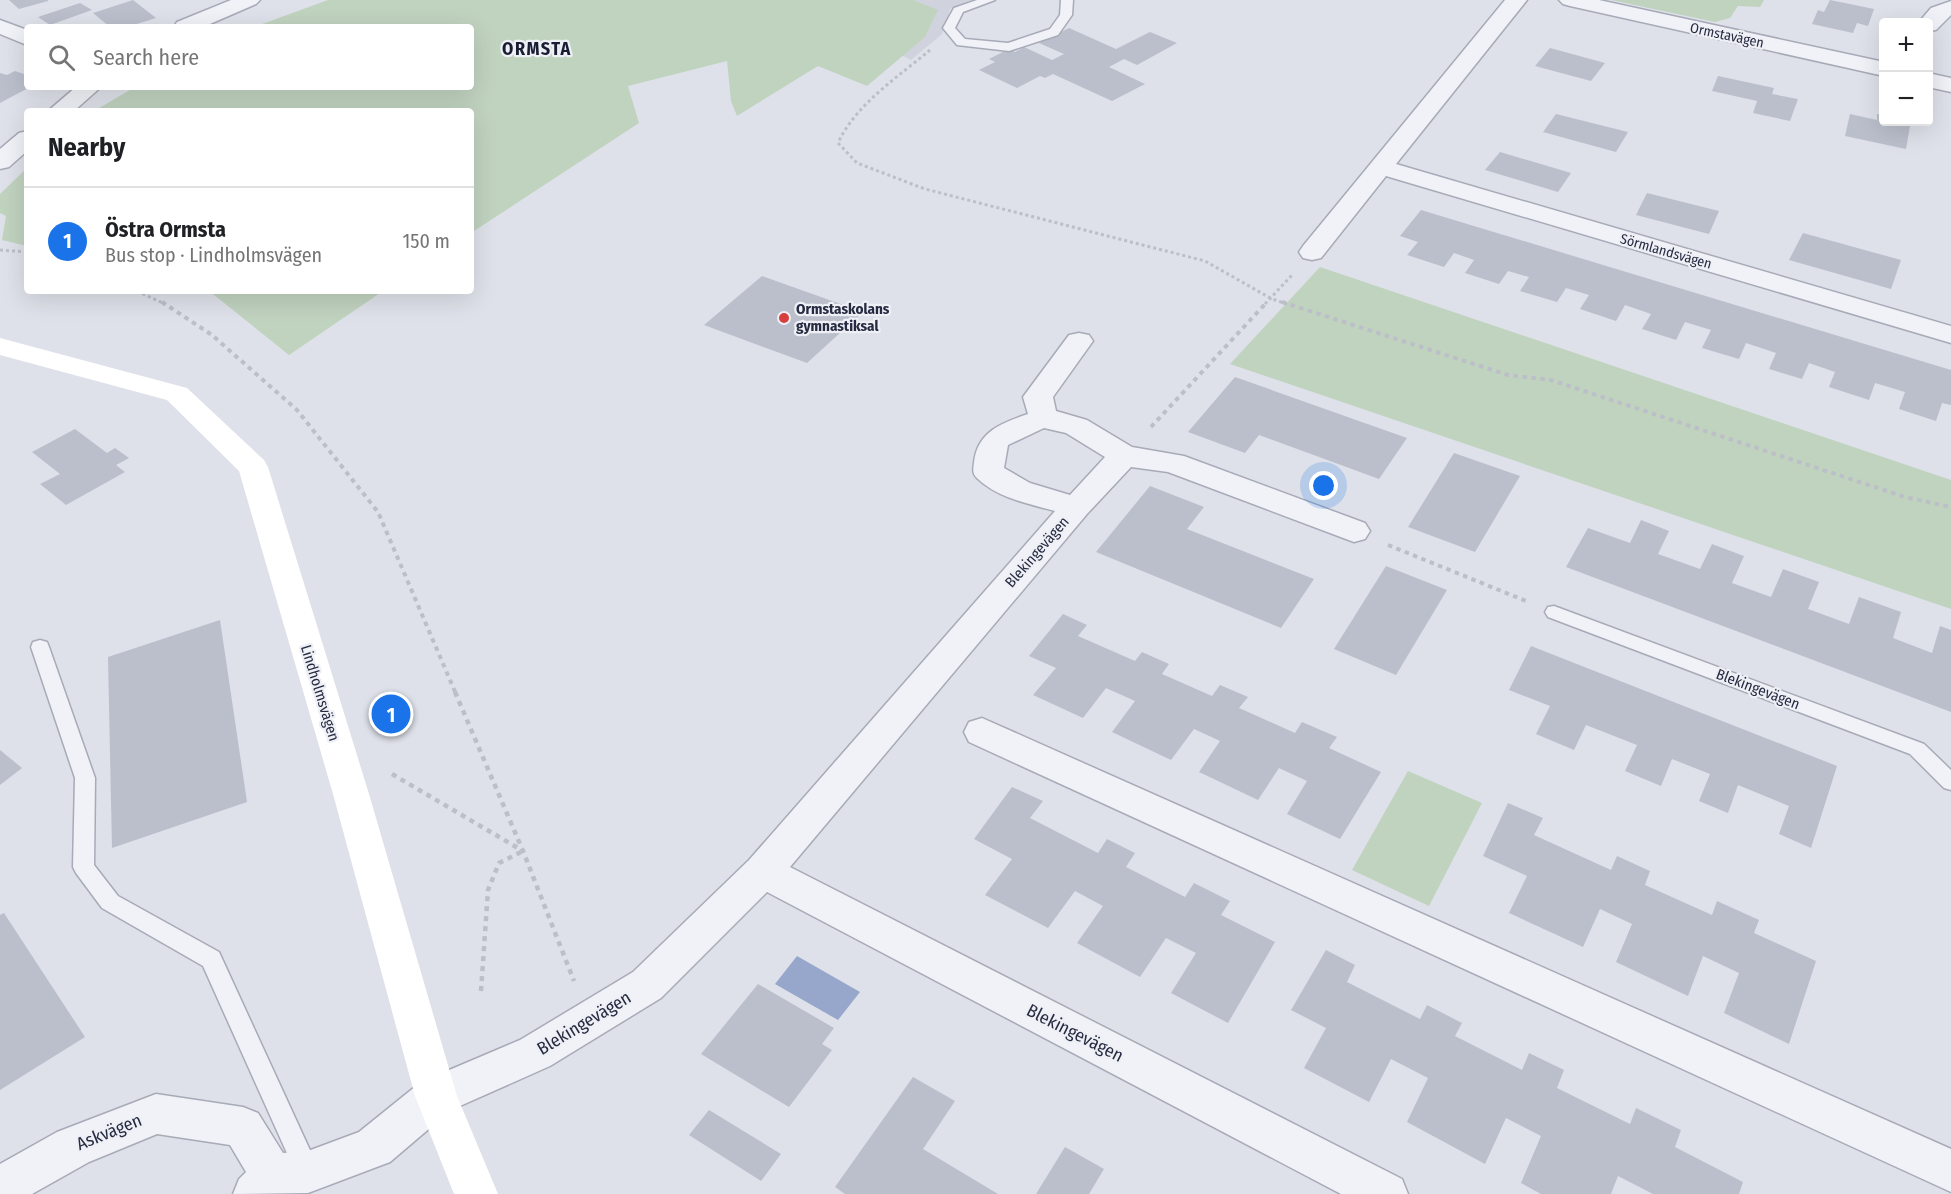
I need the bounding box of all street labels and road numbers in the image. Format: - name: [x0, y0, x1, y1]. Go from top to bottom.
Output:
- street label: Ormstavägen: [1688, 19, 1765, 52]
- street label: Sörmlandsvägen: [1618, 230, 1714, 273]
- street label: Blekingevägen: [1001, 513, 1073, 591]
- street label: Lindholmsvägen: [297, 643, 343, 743]
- street label: Blekingevägen: [1714, 665, 1802, 713]
- street label: Blekingevägen: [533, 986, 635, 1060]
- street label: Blekingevägen: [1023, 999, 1127, 1067]
- street label: Askvägen: [73, 1109, 145, 1155]

